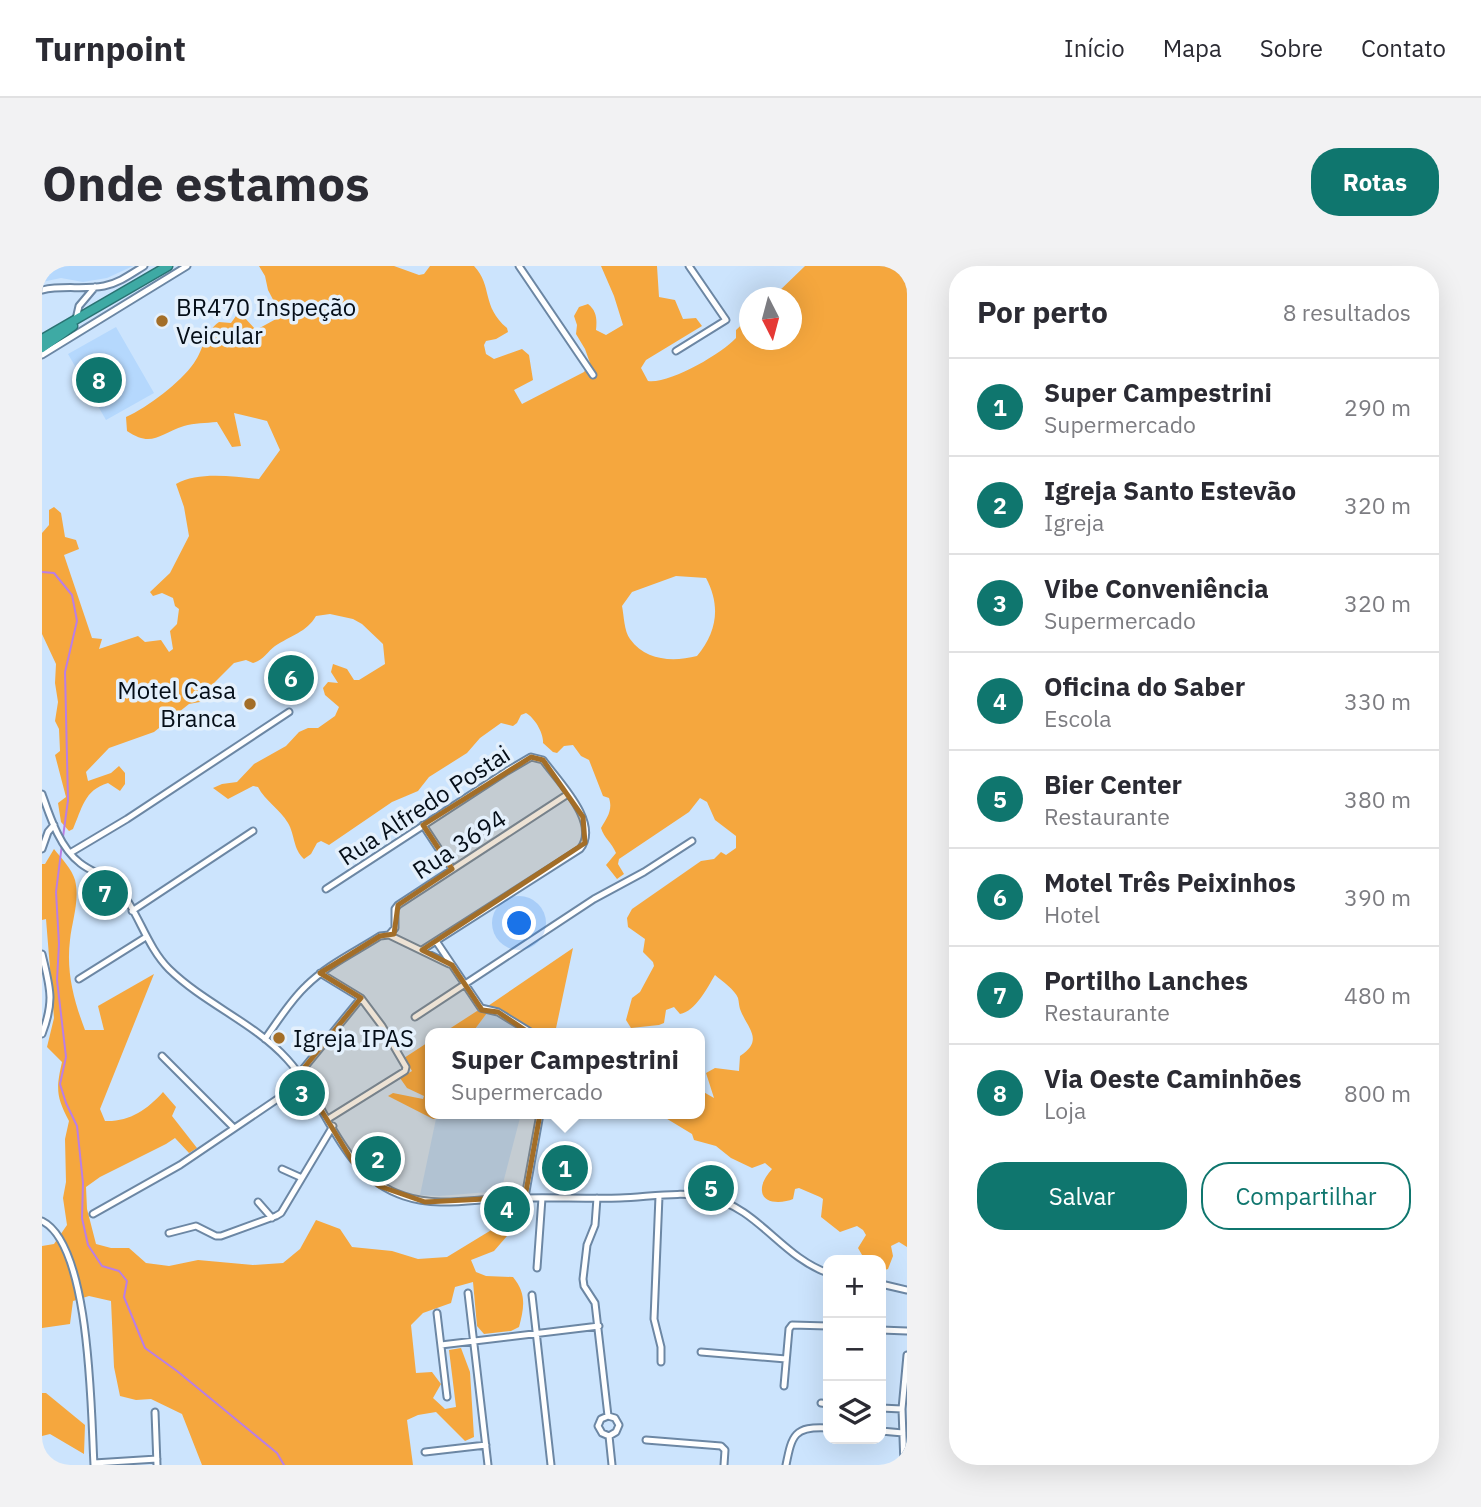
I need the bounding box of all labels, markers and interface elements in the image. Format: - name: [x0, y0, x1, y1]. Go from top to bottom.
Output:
- text: Turnpoint: [35, 27, 186, 70]
- text: Início: [1064, 32, 1125, 64]
- text: Mapa: [1163, 32, 1222, 64]
- text: Sobre: [1260, 32, 1323, 64]
- text: Contato: [1361, 32, 1446, 64]
- button: Rotas: [1311, 148, 1439, 216]
- text: Onde estamos: [42, 151, 370, 214]
- north arrow: [739, 287, 802, 350]
- place label: BR470 Inspeção Veicular: [176, 291, 356, 351]
- text: Por perto: [977, 292, 1108, 331]
- text: 8 resultados: [1283, 297, 1411, 327]
- marker: BR470 Inspeção Veicular: [154, 313, 170, 329]
- pin: 8: [76, 354, 122, 406]
- text: Super Campestrini: [1044, 375, 1272, 409]
- text: 1: [993, 392, 1007, 422]
- text: 290 m: [1344, 392, 1411, 422]
- text: Supermercado: [1044, 409, 1196, 439]
- text: Igreja Santo Estevão: [1044, 473, 1296, 507]
- text: 2: [993, 490, 1007, 520]
- text: 320 m: [1344, 490, 1411, 520]
- text: Igreja: [1044, 507, 1104, 537]
- text: Vibe Conveniência: [1044, 571, 1269, 605]
- text: 3: [993, 588, 1007, 618]
- text: 320 m: [1344, 588, 1411, 618]
- text: Supermercado: [1044, 605, 1196, 635]
- pin: 6: [268, 652, 314, 704]
- text: Oficina do Saber: [1044, 669, 1245, 703]
- place label: Motel Casa Branca: [117, 674, 236, 734]
- text: 4: [993, 686, 1007, 716]
- text: 330 m: [1344, 686, 1411, 716]
- marker: Motel Casa Branca: [242, 696, 258, 712]
- text: Escola: [1044, 703, 1111, 733]
- street label: Rua Alfredo Postai: [332, 738, 516, 872]
- text: Bier Center: [1044, 767, 1182, 801]
- text: 5: [993, 784, 1007, 814]
- text: 380 m: [1344, 784, 1411, 814]
- text: Restaurante: [1044, 801, 1170, 831]
- street label: Rua 3694: [406, 802, 512, 886]
- text: Motel Três Peixinhos: [1044, 865, 1296, 899]
- pin: 7: [82, 867, 128, 919]
- text: 6: [993, 882, 1007, 912]
- text: 390 m: [1344, 882, 1411, 912]
- text: Hotel: [1044, 899, 1100, 929]
- your location: [502, 906, 536, 940]
- text: Portilho Lanches: [1044, 963, 1248, 997]
- text: 7: [993, 980, 1007, 1010]
- text: 480 m: [1344, 980, 1411, 1010]
- text: Restaurante: [1044, 997, 1170, 1027]
- place label: Igreja IPAS: [293, 1022, 414, 1054]
- popup: [425, 1028, 705, 1119]
- marker: Igreja IPAS: [271, 1030, 287, 1046]
- text: Super Campestrini: [451, 1042, 679, 1076]
- text: Via Oeste Caminhões: [1044, 1061, 1302, 1095]
- pin: 3: [279, 1067, 325, 1119]
- text: Supermercado: [451, 1076, 603, 1106]
- text: 8: [993, 1078, 1007, 1108]
- text: 800 m: [1344, 1078, 1411, 1108]
- text: Loja: [1044, 1095, 1086, 1125]
- pin: 2: [355, 1133, 401, 1185]
- pin: 1: [542, 1142, 588, 1194]
- pin: 5: [688, 1162, 734, 1214]
- button: Salvar: [977, 1162, 1187, 1230]
- button: Compartilhar: [1201, 1162, 1411, 1230]
- pin: 4: [484, 1183, 530, 1235]
- map controls: [823, 1255, 886, 1444]
- button: +: [823, 1255, 886, 1318]
- button: −: [823, 1318, 886, 1381]
- button: layers: [823, 1381, 886, 1444]

